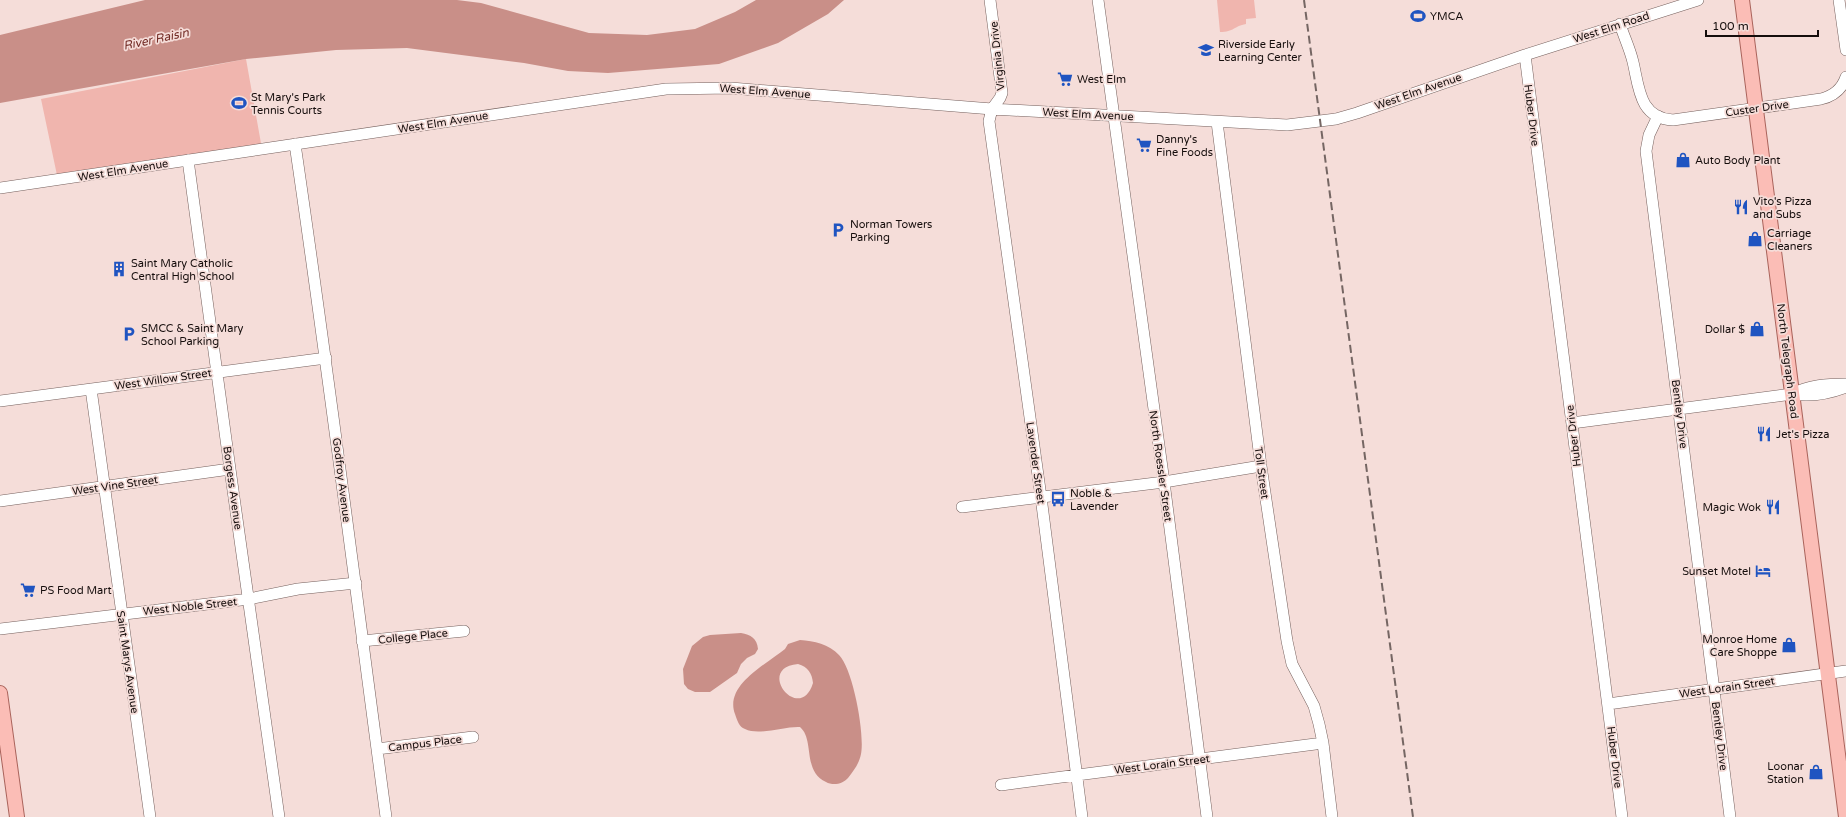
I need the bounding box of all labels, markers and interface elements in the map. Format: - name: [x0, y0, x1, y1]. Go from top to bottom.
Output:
- sports icon: YMCA: [1409, 7, 1427, 25]
- street label: West Elm Road: [1571, 9, 1651, 46]
- place label: YMCA: [1430, 10, 1464, 23]
- scale bar: [1706, 12, 1818, 38]
- text: 100 m: [1712, 19, 1749, 33]
- street label: Virginia Drive: [987, 21, 1008, 91]
- water label: River Raisin: [122, 25, 191, 53]
- place label: Riverside Early Learning Center: [1218, 38, 1303, 64]
- school or university icon: Riverside Early Learning Center: [1197, 41, 1215, 59]
- supermarket icon: West Elm: [1056, 70, 1074, 88]
- street label: West Elm Avenue: [1373, 70, 1463, 112]
- place label: West Elm: [1077, 73, 1126, 86]
- street label: West Elm Avenue: [719, 82, 811, 101]
- street label: Huber Drive: [1521, 83, 1542, 147]
- place label: St Mary's Park Tennis Courts: [251, 91, 326, 117]
- sports icon: St Mary's Park Tennis Courts: [230, 94, 248, 112]
- street label: Custer Drive: [1724, 98, 1790, 119]
- street label: West Elm Avenue: [1042, 106, 1134, 123]
- street label: West Elm Avenue: [397, 109, 489, 136]
- place label: Danny's Fine Foods: [1156, 133, 1213, 159]
- supermarket icon: Danny's Fine Foods: [1135, 136, 1153, 154]
- shop icon: Auto Body Plant: [1674, 151, 1692, 169]
- place label: Auto Body Plant: [1695, 154, 1780, 167]
- street label: West Elm Avenue: [77, 157, 169, 184]
- place label: Vito's Pizza and Subs: [1753, 195, 1812, 221]
- restaurant icon: Vito's Pizza and Subs: [1732, 198, 1750, 216]
- place label: Norman Towers Parking: [850, 218, 932, 244]
- parking icon: Norman Towers Parking: [829, 221, 847, 239]
- place label: Carriage Cleaners: [1767, 227, 1812, 253]
- shop icon: Carriage Cleaners: [1746, 230, 1764, 248]
- place label: Saint Mary Catholic Central High School: [131, 257, 234, 283]
- building icon: Saint Mary Catholic Central High School: [110, 260, 128, 278]
- street label: North Telegraph Road: [1774, 303, 1801, 419]
- shop icon: Dollar $: [1748, 320, 1766, 338]
- place label: SMCC & Saint Mary School Parking: [141, 322, 244, 348]
- place label: Dollar $: [1705, 323, 1745, 336]
- parking icon: SMCC & Saint Mary School Parking: [120, 325, 138, 343]
- street label: West Willow Street: [114, 366, 212, 393]
- street label: Bentley Drive: [1669, 379, 1690, 449]
- street label: Huber Drive: [1563, 404, 1584, 468]
- street label: North Roessler Street: [1146, 410, 1175, 522]
- street label: Lavender Street: [1023, 421, 1048, 505]
- restaurant icon: Jet's Pizza: [1755, 425, 1773, 443]
- place label: Jet's Pizza: [1776, 428, 1829, 441]
- street label: Godfroy Avenue: [330, 437, 353, 523]
- street label: Borgess Avenue: [220, 445, 245, 531]
- street label: Toll Street: [1251, 446, 1272, 500]
- street label: West Vine Street: [71, 473, 159, 498]
- place label: Noble & Lavender: [1070, 487, 1119, 513]
- bus stop icon: Noble & Lavender: [1049, 490, 1067, 508]
- restaurant icon: Magic Wok: [1764, 498, 1782, 516]
- place label: Magic Wok: [1702, 501, 1761, 514]
- hotel icon: Sunset Motel: [1754, 562, 1772, 580]
- place label: Sunset Motel: [1682, 565, 1751, 578]
- supermarket icon: PS Food Mart: [19, 581, 37, 599]
- place label: PS Food Mart: [40, 584, 112, 597]
- street label: West Noble Street: [142, 595, 238, 618]
- street label: Saint Marys Avenue: [114, 610, 141, 714]
- street label: College Place: [377, 626, 449, 647]
- place label: Monroe Home Care Shoppe: [1702, 633, 1777, 659]
- shop icon: Monroe Home Care Shoppe: [1780, 636, 1798, 654]
- street label: West Lorain Street: [1678, 674, 1776, 701]
- street label: Bentley Drive: [1709, 701, 1730, 771]
- street label: Huber Drive: [1604, 725, 1625, 789]
- street label: Campus Place: [388, 733, 463, 754]
- street label: West Lorain Street: [1113, 752, 1211, 777]
- place label: Loonar Station: [1767, 760, 1805, 786]
- shop icon: Loonar Station: [1807, 763, 1825, 781]

